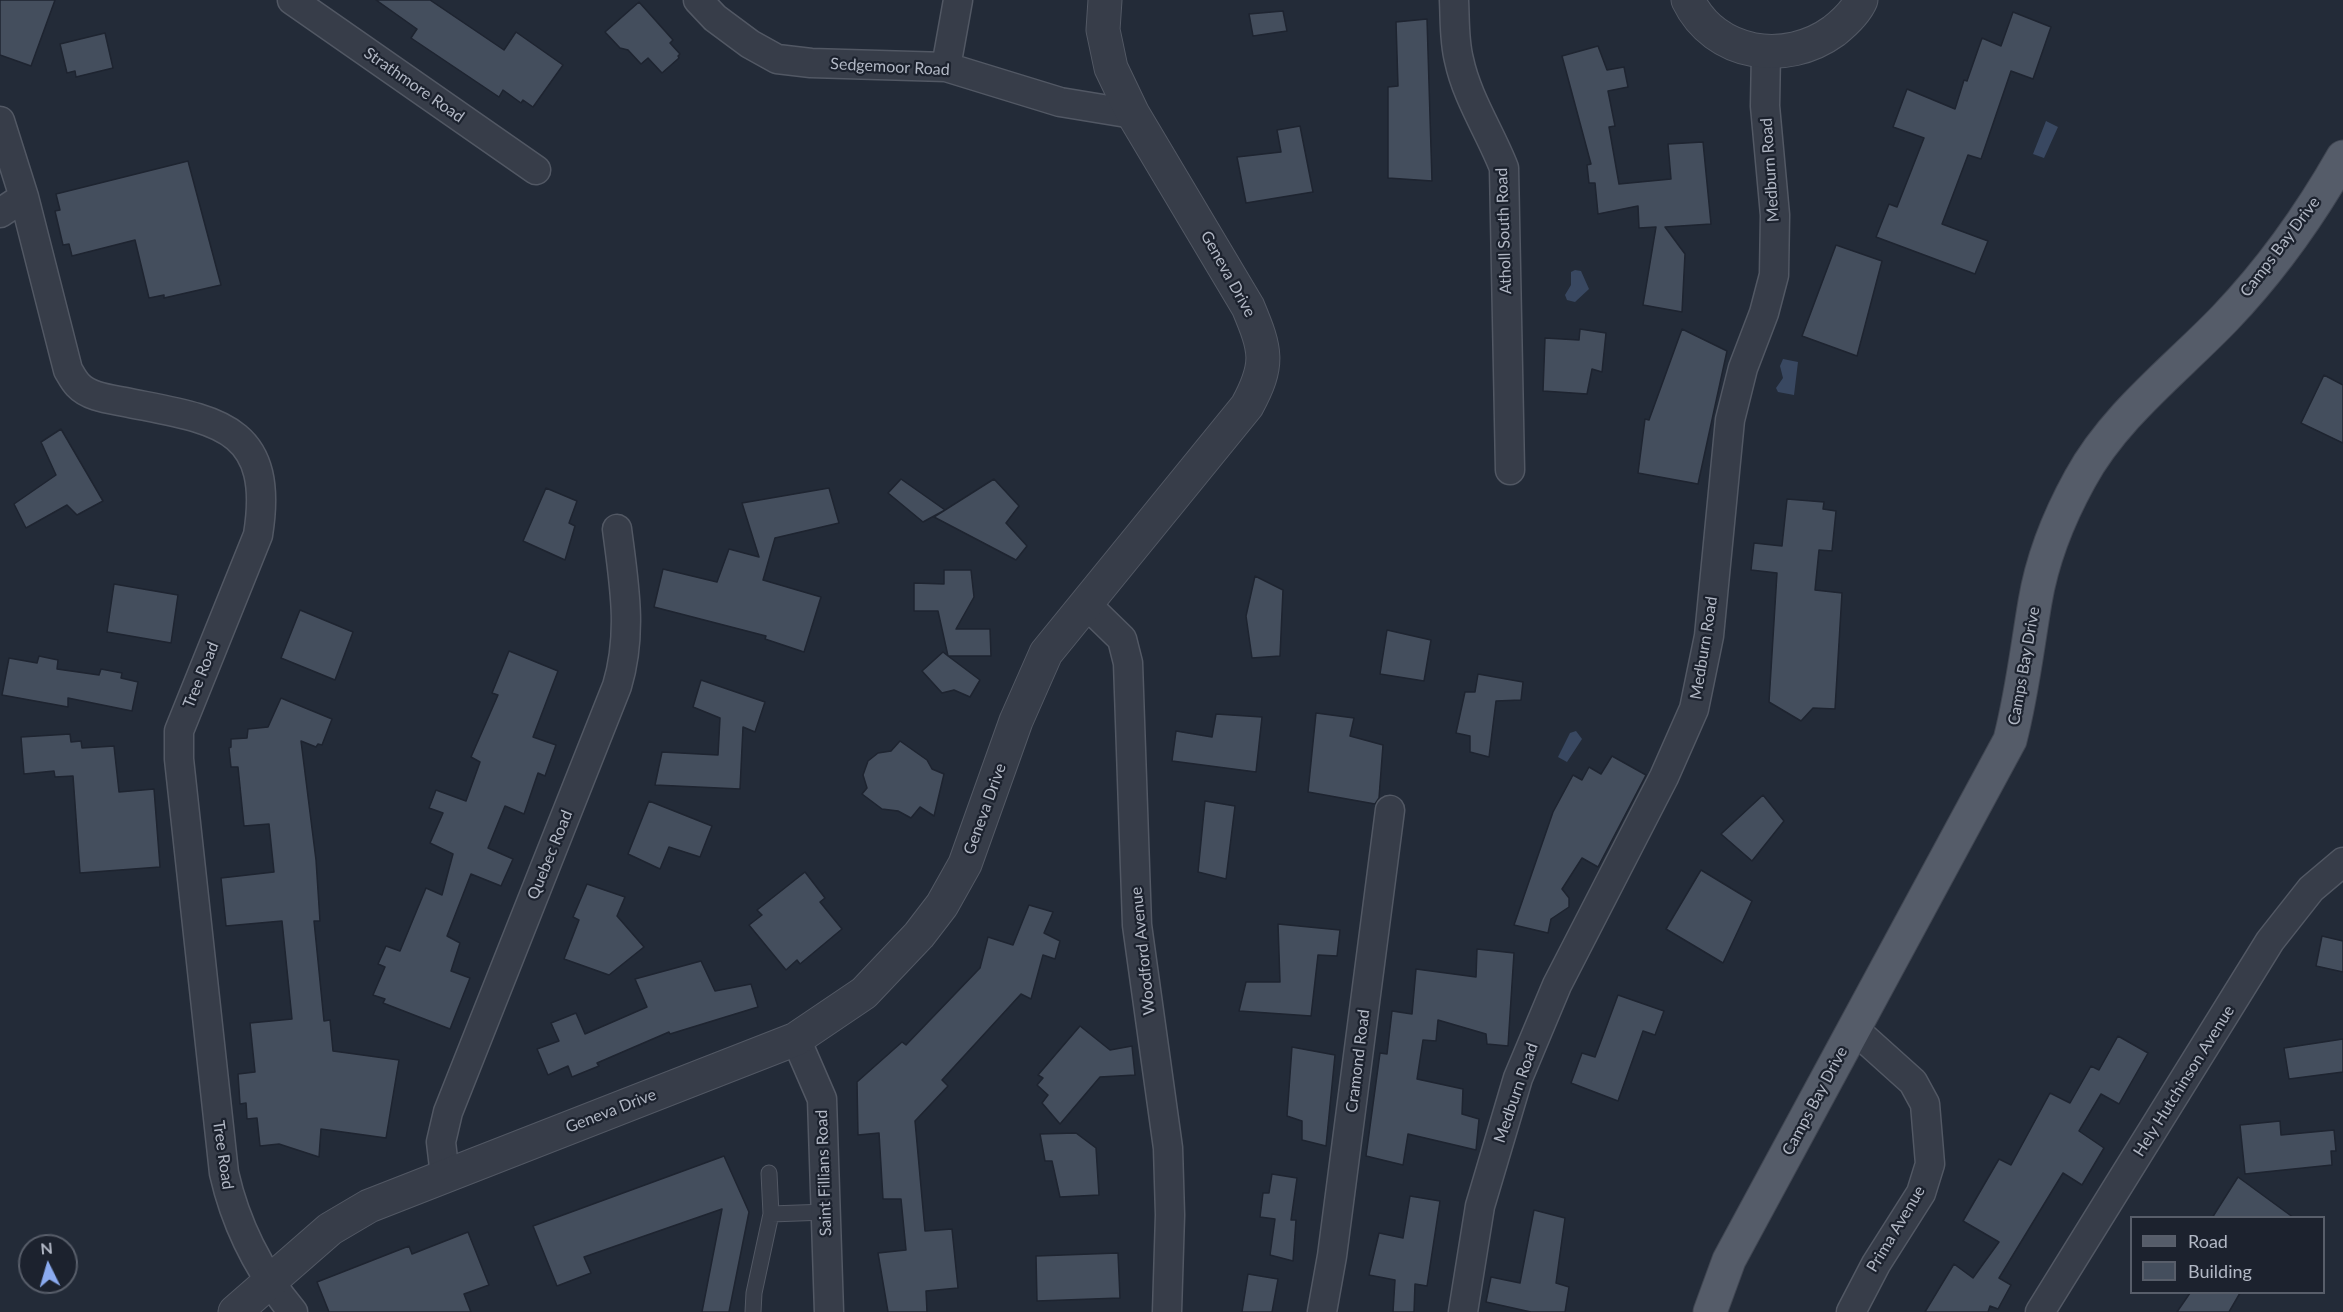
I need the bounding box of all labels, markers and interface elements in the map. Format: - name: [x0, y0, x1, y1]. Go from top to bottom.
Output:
- street label: Strathmore Road: [360, 43, 468, 127]
- street label: Sedgemoor Road: [830, 54, 950, 80]
- street label: Medburn Road: [1757, 117, 1783, 223]
- street label: Atholl South Road: [1492, 167, 1516, 295]
- street label: Camps Bay Drive: [2236, 193, 2324, 301]
- street label: Geneva Drive: [1196, 228, 1260, 320]
- street label: Medburn Road: [1686, 595, 1722, 701]
- street label: Camps Bay Drive: [2004, 605, 2044, 727]
- street label: Tree Road: [179, 639, 223, 711]
- street label: Geneva Drive: [960, 761, 1010, 857]
- street label: Quebec Road: [523, 808, 577, 902]
- street label: Woodford Avenue: [1127, 886, 1159, 1016]
- street label: Hely Hutchinson Avenue: [2130, 1002, 2238, 1160]
- street label: Cramond Road: [1342, 1008, 1374, 1114]
- street label: Medburn Road: [1490, 1041, 1542, 1145]
- street label: Camps Bay Drive: [1778, 1043, 1852, 1159]
- street label: Geneva Drive: [563, 1085, 659, 1137]
- street label: Saint Fillians Road: [812, 1109, 836, 1237]
- street label: Tree Road: [209, 1119, 237, 1191]
- street label: Prima Avenue: [1863, 1182, 1929, 1276]
- legend: [2130, 1216, 2325, 1294]
- text: Road: [2188, 1230, 2228, 1252]
- north arrow: [18, 1234, 78, 1294]
- text: N: [40, 1238, 54, 1258]
- text: Building: [2188, 1260, 2252, 1282]

